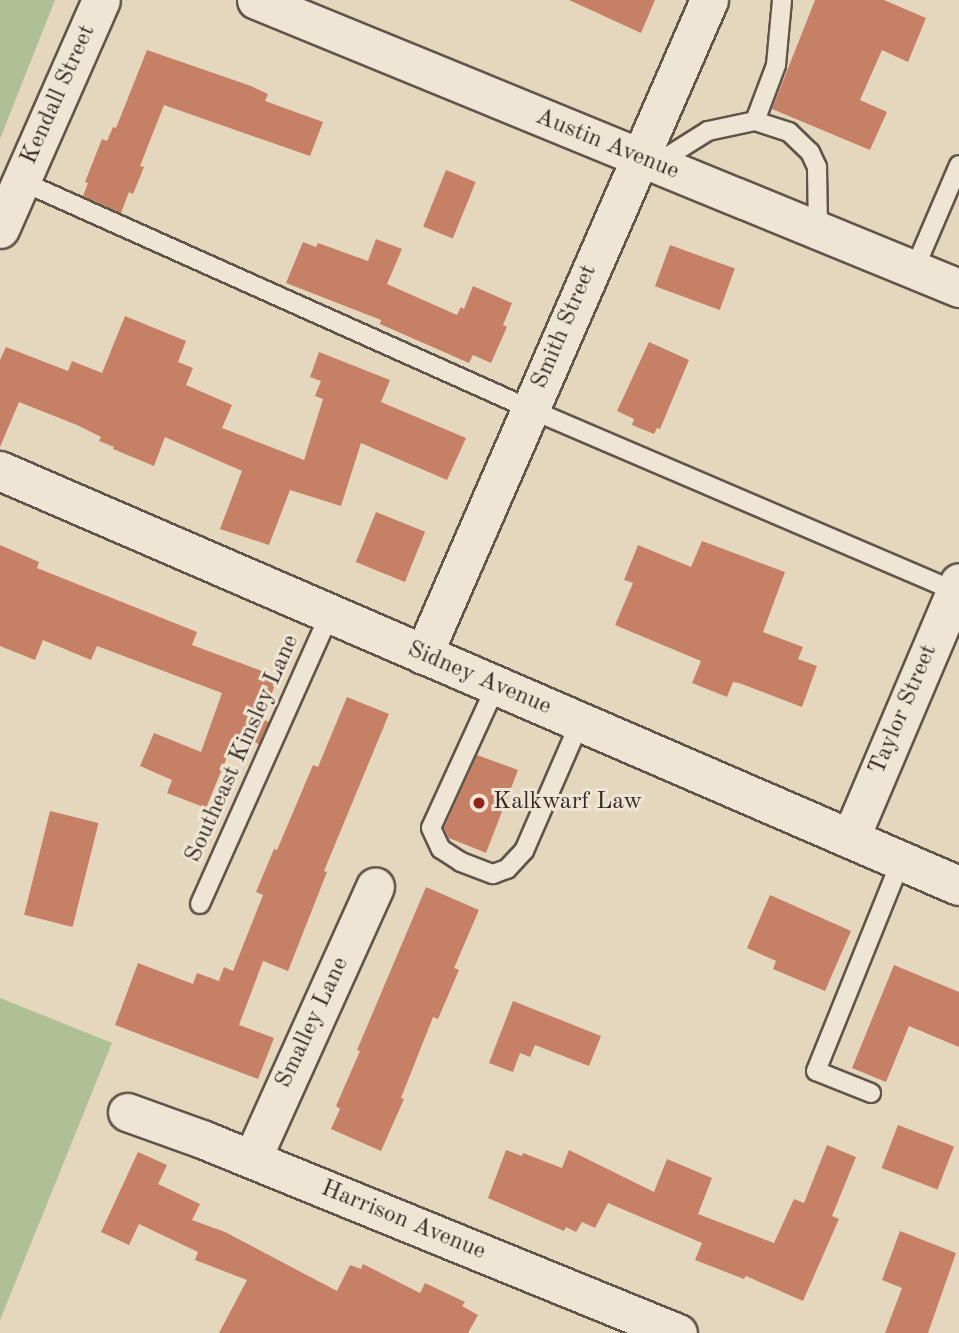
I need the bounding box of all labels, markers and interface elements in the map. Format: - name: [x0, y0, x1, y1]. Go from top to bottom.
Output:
- street label: Kendall Street: [15, 21, 103, 169]
- street label: Austin Avenue: [531, 103, 683, 187]
- street label: Smith Street: [526, 261, 604, 393]
- street label: Southeast Kinsley Lane: [180, 631, 306, 867]
- street label: Sidney Avenue: [403, 636, 555, 722]
- street label: Taylor Street: [864, 641, 944, 779]
- place label: Kalkwarf Law: [493, 789, 642, 817]
- marker: Kalkwarf Law: [471, 795, 487, 811]
- street label: Smalley Lane: [270, 953, 356, 1093]
- street label: Harrison Avenue: [316, 1175, 490, 1267]

